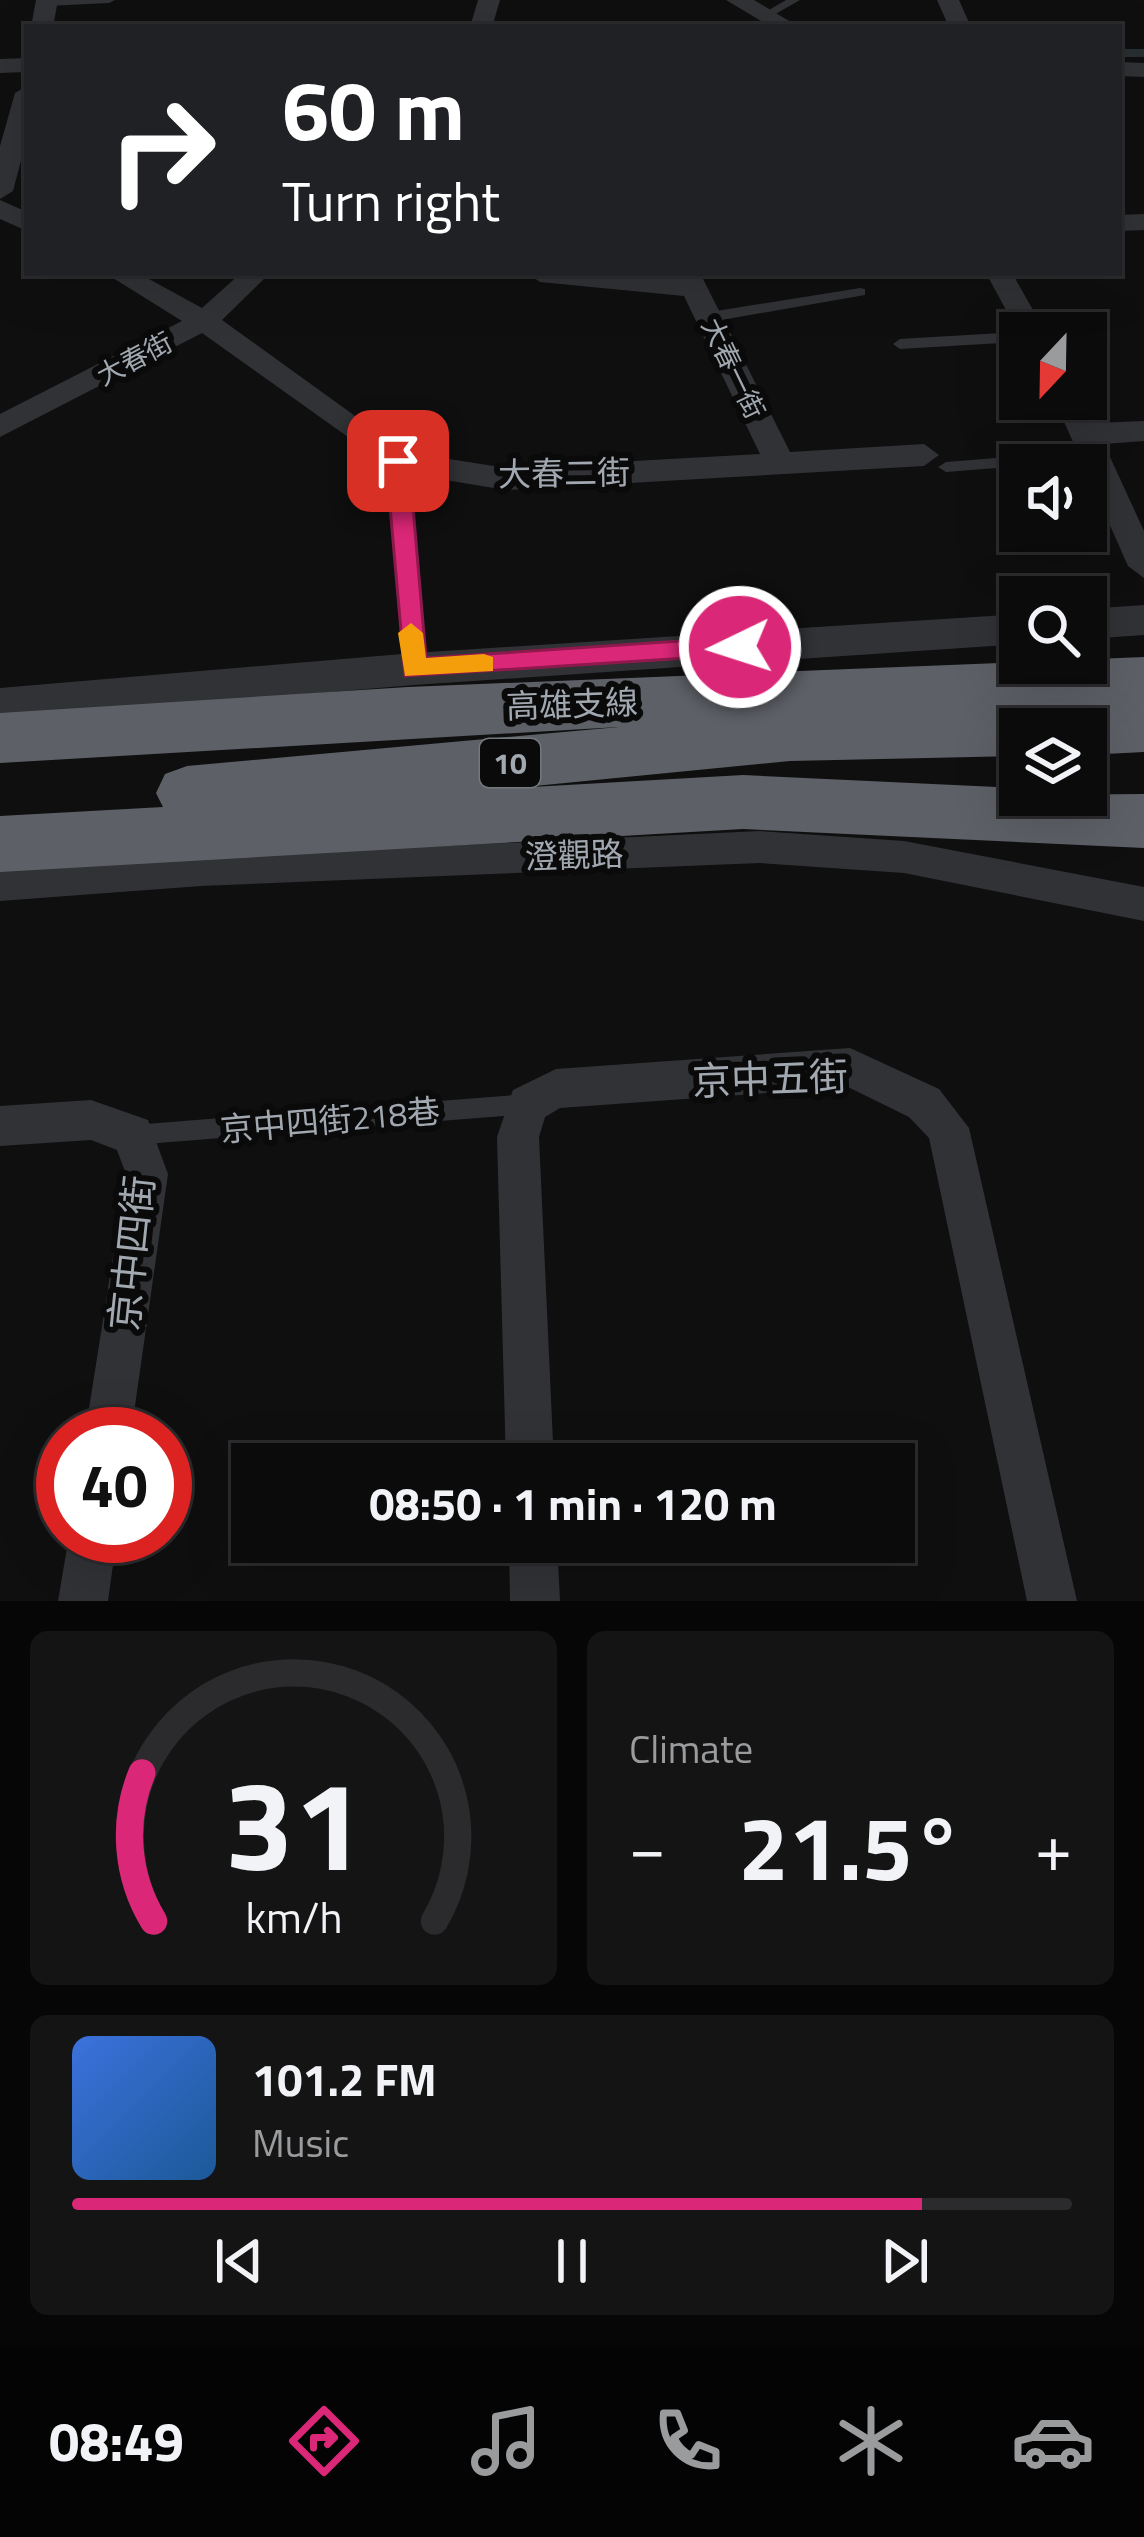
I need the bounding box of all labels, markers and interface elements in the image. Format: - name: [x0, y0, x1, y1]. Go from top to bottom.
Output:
- text: 60 m: [282, 45, 465, 173]
- icon: right: [84, 72, 240, 228]
- text: Turn right: [282, 160, 500, 242]
- street label: 大春一街: [692, 310, 776, 426]
- north arrow: [999, 312, 1107, 420]
- map controls: [999, 312, 1107, 816]
- street label: 大春街: [89, 321, 179, 395]
- pin: [347, 410, 449, 512]
- icon: arrive: [365, 428, 431, 494]
- button: sound: [999, 444, 1107, 552]
- street label: 大春二街: [498, 447, 630, 499]
- button: search: [999, 576, 1107, 684]
- position arrow: [677, 584, 803, 710]
- street label: 高雄支線: [505, 677, 639, 731]
- button: layers: [999, 708, 1107, 816]
- road number: 10: [480, 739, 540, 787]
- street label: 澄觀路: [524, 828, 624, 882]
- street label: 京中五街: [691, 1046, 849, 1110]
- street label: 京中四街218巷: [218, 1085, 442, 1155]
- street label: 京中四街: [94, 1172, 168, 1334]
- speed limit sign: 40: [36, 1407, 192, 1563]
- text: 08:50 · 1 min · 120 m: [369, 1469, 777, 1537]
- text: Climate: [629, 1719, 753, 1778]
- text: 31: [224, 1729, 363, 1918]
- text: 21.5°: [738, 1778, 963, 1915]
- text: −: [629, 1796, 666, 1897]
- text: +: [1035, 1796, 1072, 1897]
- text: km/h: [245, 1884, 342, 1950]
- text: 101.2 FM: [252, 2045, 437, 2113]
- text: Music: [252, 2113, 349, 2172]
- icon: previous: [206, 2228, 272, 2294]
- icon: pause: [539, 2228, 605, 2294]
- icon: next: [872, 2228, 938, 2294]
- icon: directions: [282, 2399, 366, 2483]
- icon: music: [464, 2399, 548, 2483]
- icon: phone: [646, 2399, 730, 2483]
- icon: climate: [829, 2399, 913, 2483]
- icon: car: [1011, 2399, 1095, 2483]
- text: 08:49: [49, 2400, 184, 2482]

